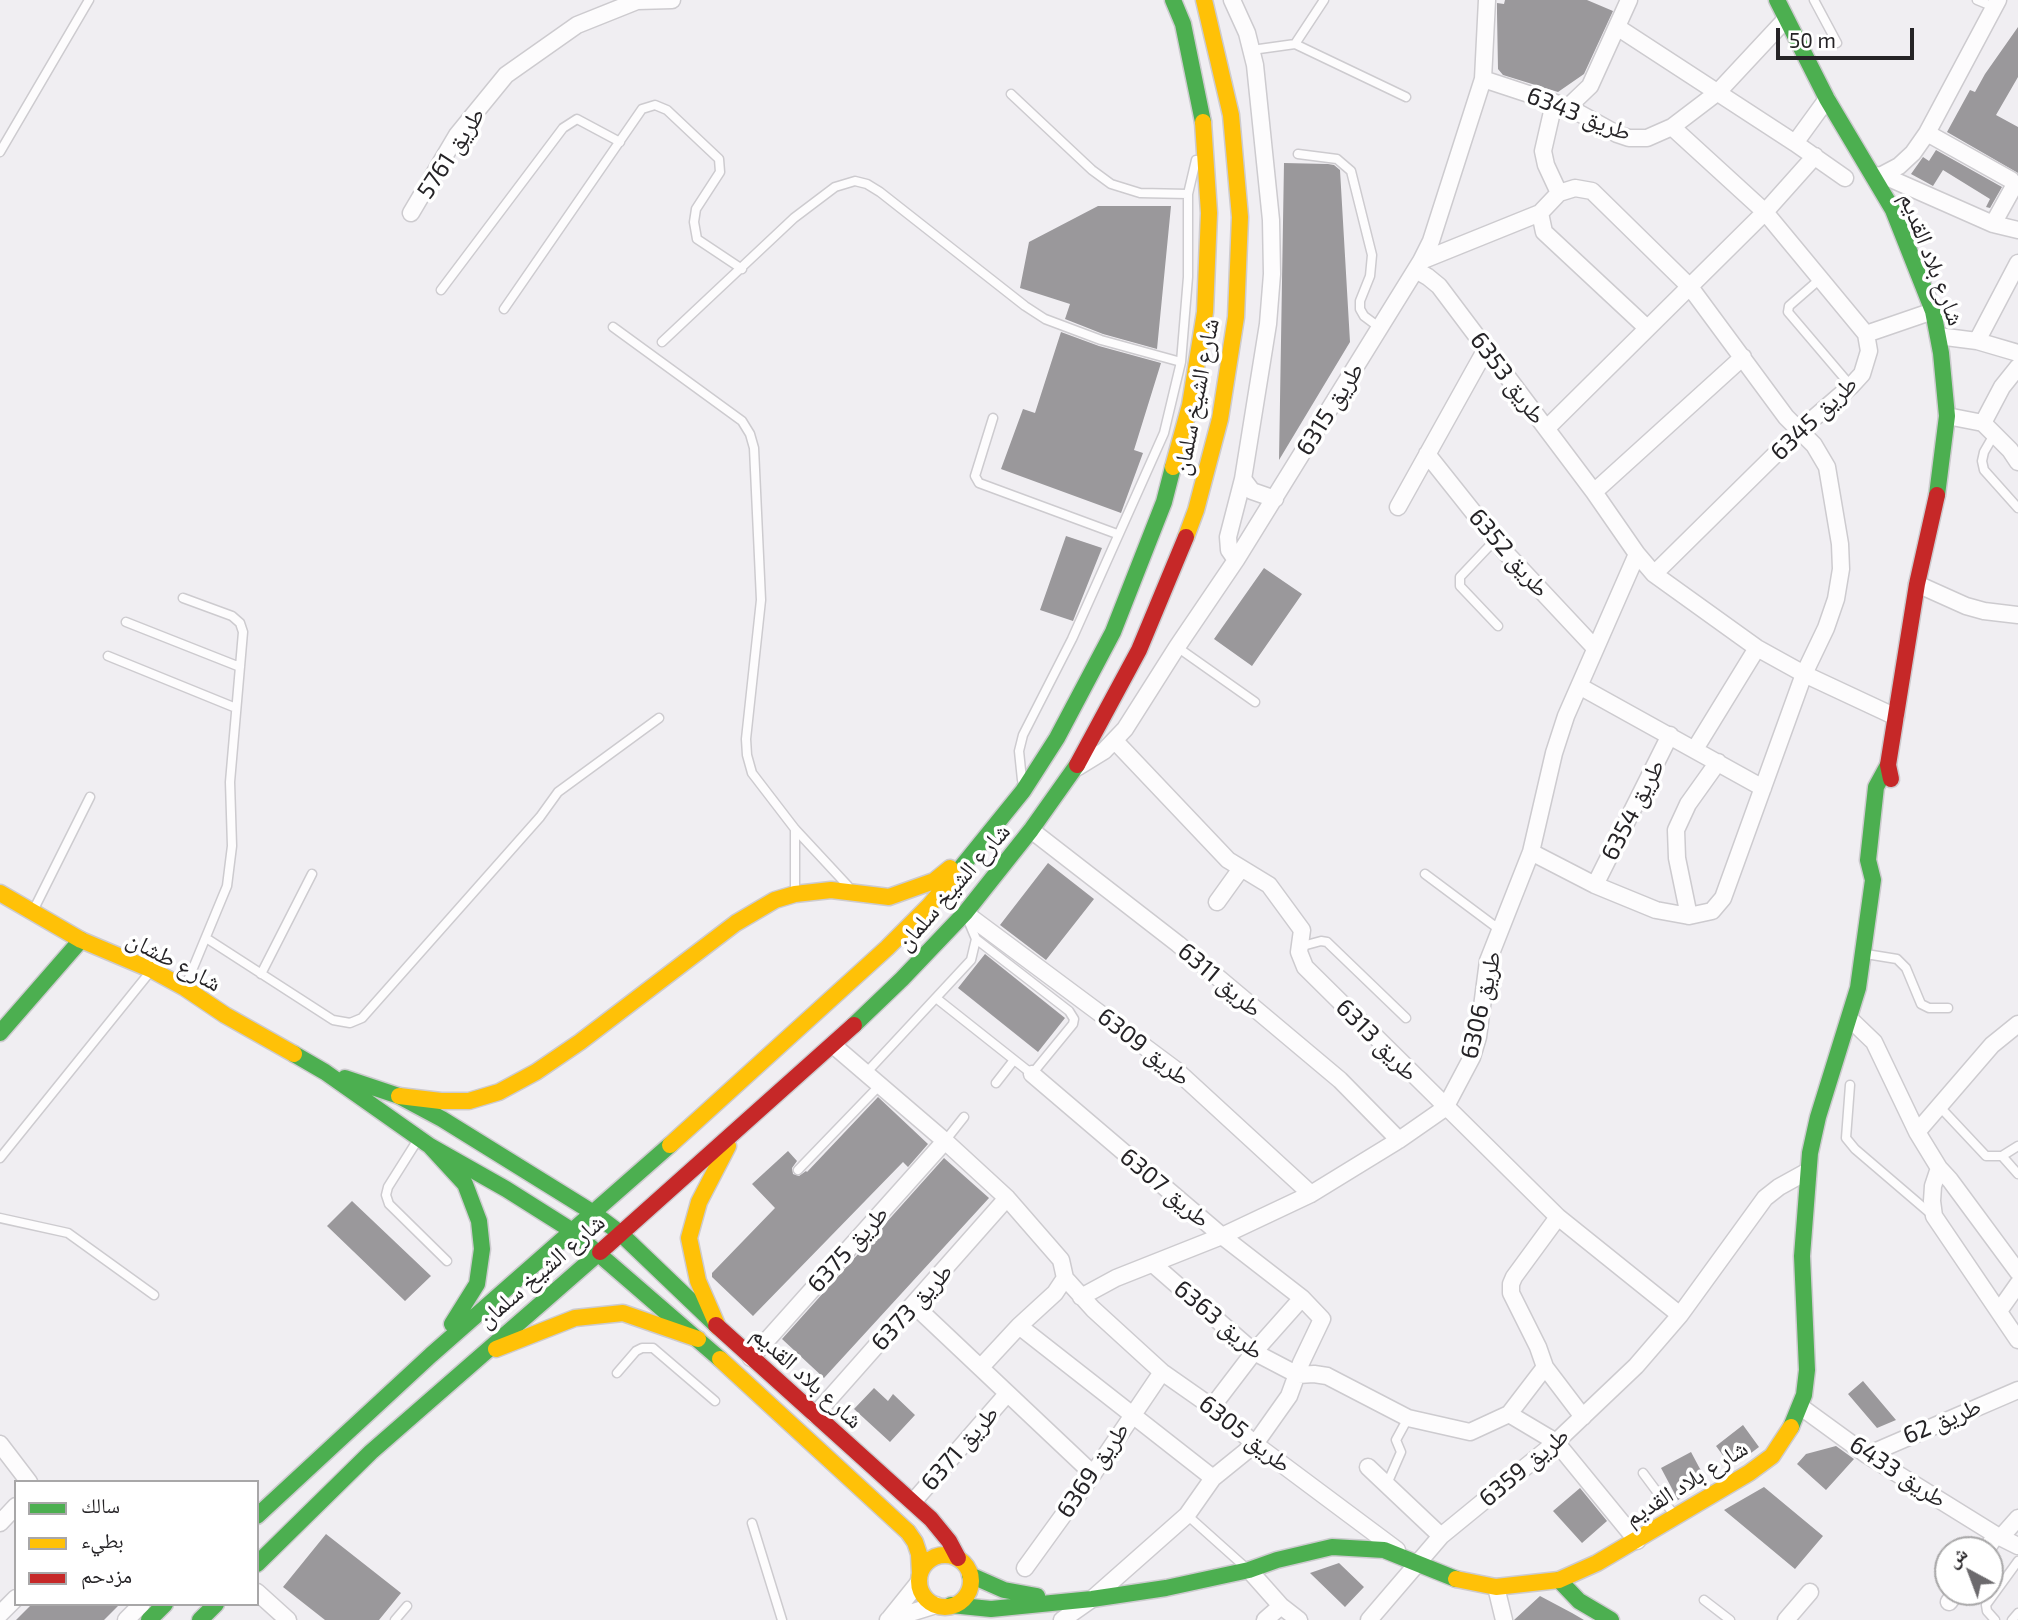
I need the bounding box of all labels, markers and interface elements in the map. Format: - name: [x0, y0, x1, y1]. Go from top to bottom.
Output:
- scale bar: [1780, 14, 1918, 58]
- text: 50 m: [1789, 27, 1836, 52]
- street label: طريق 6343: [1523, 81, 1635, 147]
- street label: طريق 5761: [411, 102, 491, 204]
- street label: شارع بلاد القديم: [1893, 189, 1971, 329]
- street label: شارع الشيخ سلمان: [1167, 316, 1225, 478]
- street label: طريق 6353: [1464, 326, 1552, 430]
- street label: طريق 6315: [1290, 357, 1370, 461]
- street label: طريق 6345: [1765, 370, 1863, 466]
- street label: طريق 6352: [1463, 503, 1555, 603]
- street label: طريق 6354: [1595, 755, 1671, 865]
- street label: شارع الشيخ سلمان: [890, 817, 1016, 957]
- street label: شارع طشان: [122, 924, 226, 998]
- street label: طريق 6311: [1172, 937, 1268, 1023]
- street label: طريق 6306: [1455, 948, 1507, 1062]
- street label: طريق 6313: [1330, 993, 1424, 1087]
- street label: طريق 6309: [1092, 1002, 1196, 1092]
- street label: طريق 6307: [1114, 1142, 1216, 1234]
- street label: طريق 6375: [802, 1200, 894, 1298]
- street label: شارع الشيخ سلمان: [471, 1208, 611, 1334]
- street label: طريق 6373: [865, 1258, 959, 1356]
- street label: طريق 6363: [1168, 1274, 1270, 1366]
- street label: شارع بلاد القديم: [745, 1320, 869, 1434]
- street label: طريق 6305: [1193, 1389, 1297, 1479]
- street label: طريق 62: [1899, 1392, 1985, 1450]
- street label: طريق 6371: [915, 1400, 1005, 1496]
- street label: طريق 6369: [1051, 1417, 1135, 1523]
- street label: طريق 6359: [1473, 1421, 1575, 1513]
- street label: طريق 6433: [1844, 1430, 1952, 1514]
- street label: شارع بلاد القديم: [1619, 1434, 1753, 1532]
- legend: [14, 1480, 259, 1606]
- text: سالك: [81, 1492, 120, 1517]
- text: بطيء: [81, 1527, 124, 1552]
- north arrow: [1934, 1536, 2004, 1606]
- text: ش: [1941, 1541, 1971, 1572]
- text: مزدحم: [81, 1562, 132, 1587]

